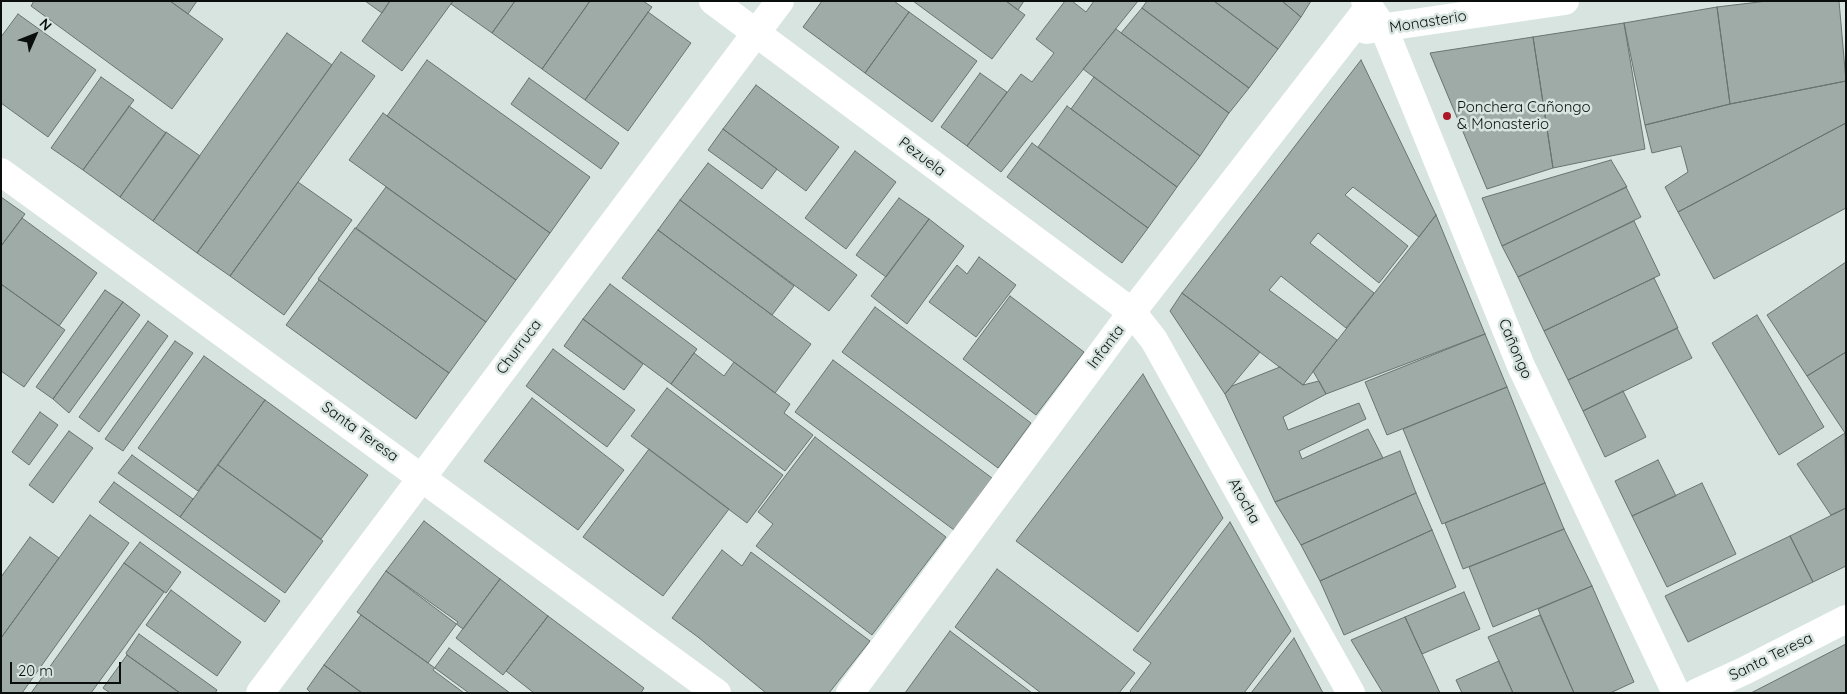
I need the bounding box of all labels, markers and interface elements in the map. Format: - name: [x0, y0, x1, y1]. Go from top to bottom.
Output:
- street label: Monasterio: [1388, 7, 1468, 37]
- north arrow: [10, 10, 60, 60]
- text: N: [36, 15, 56, 35]
- place label: Ponchera Cañongo & Monasterio: [1457, 98, 1590, 133]
- marker: Ponchera Cañongo & Monasterio: [1441, 110, 1453, 122]
- street label: Pezuela: [895, 134, 949, 180]
- street label: Churruca: [493, 316, 545, 378]
- street label: Cañongo: [1494, 316, 1536, 382]
- street label: Infanta: [1084, 322, 1128, 372]
- street label: Santa Teresa: [318, 398, 402, 466]
- street label: Atocha: [1224, 475, 1264, 527]
- street label: Santa Teresa: [1726, 629, 1816, 685]
- scale bar: [12, 652, 124, 684]
- text: 20 m: [18, 661, 53, 680]

